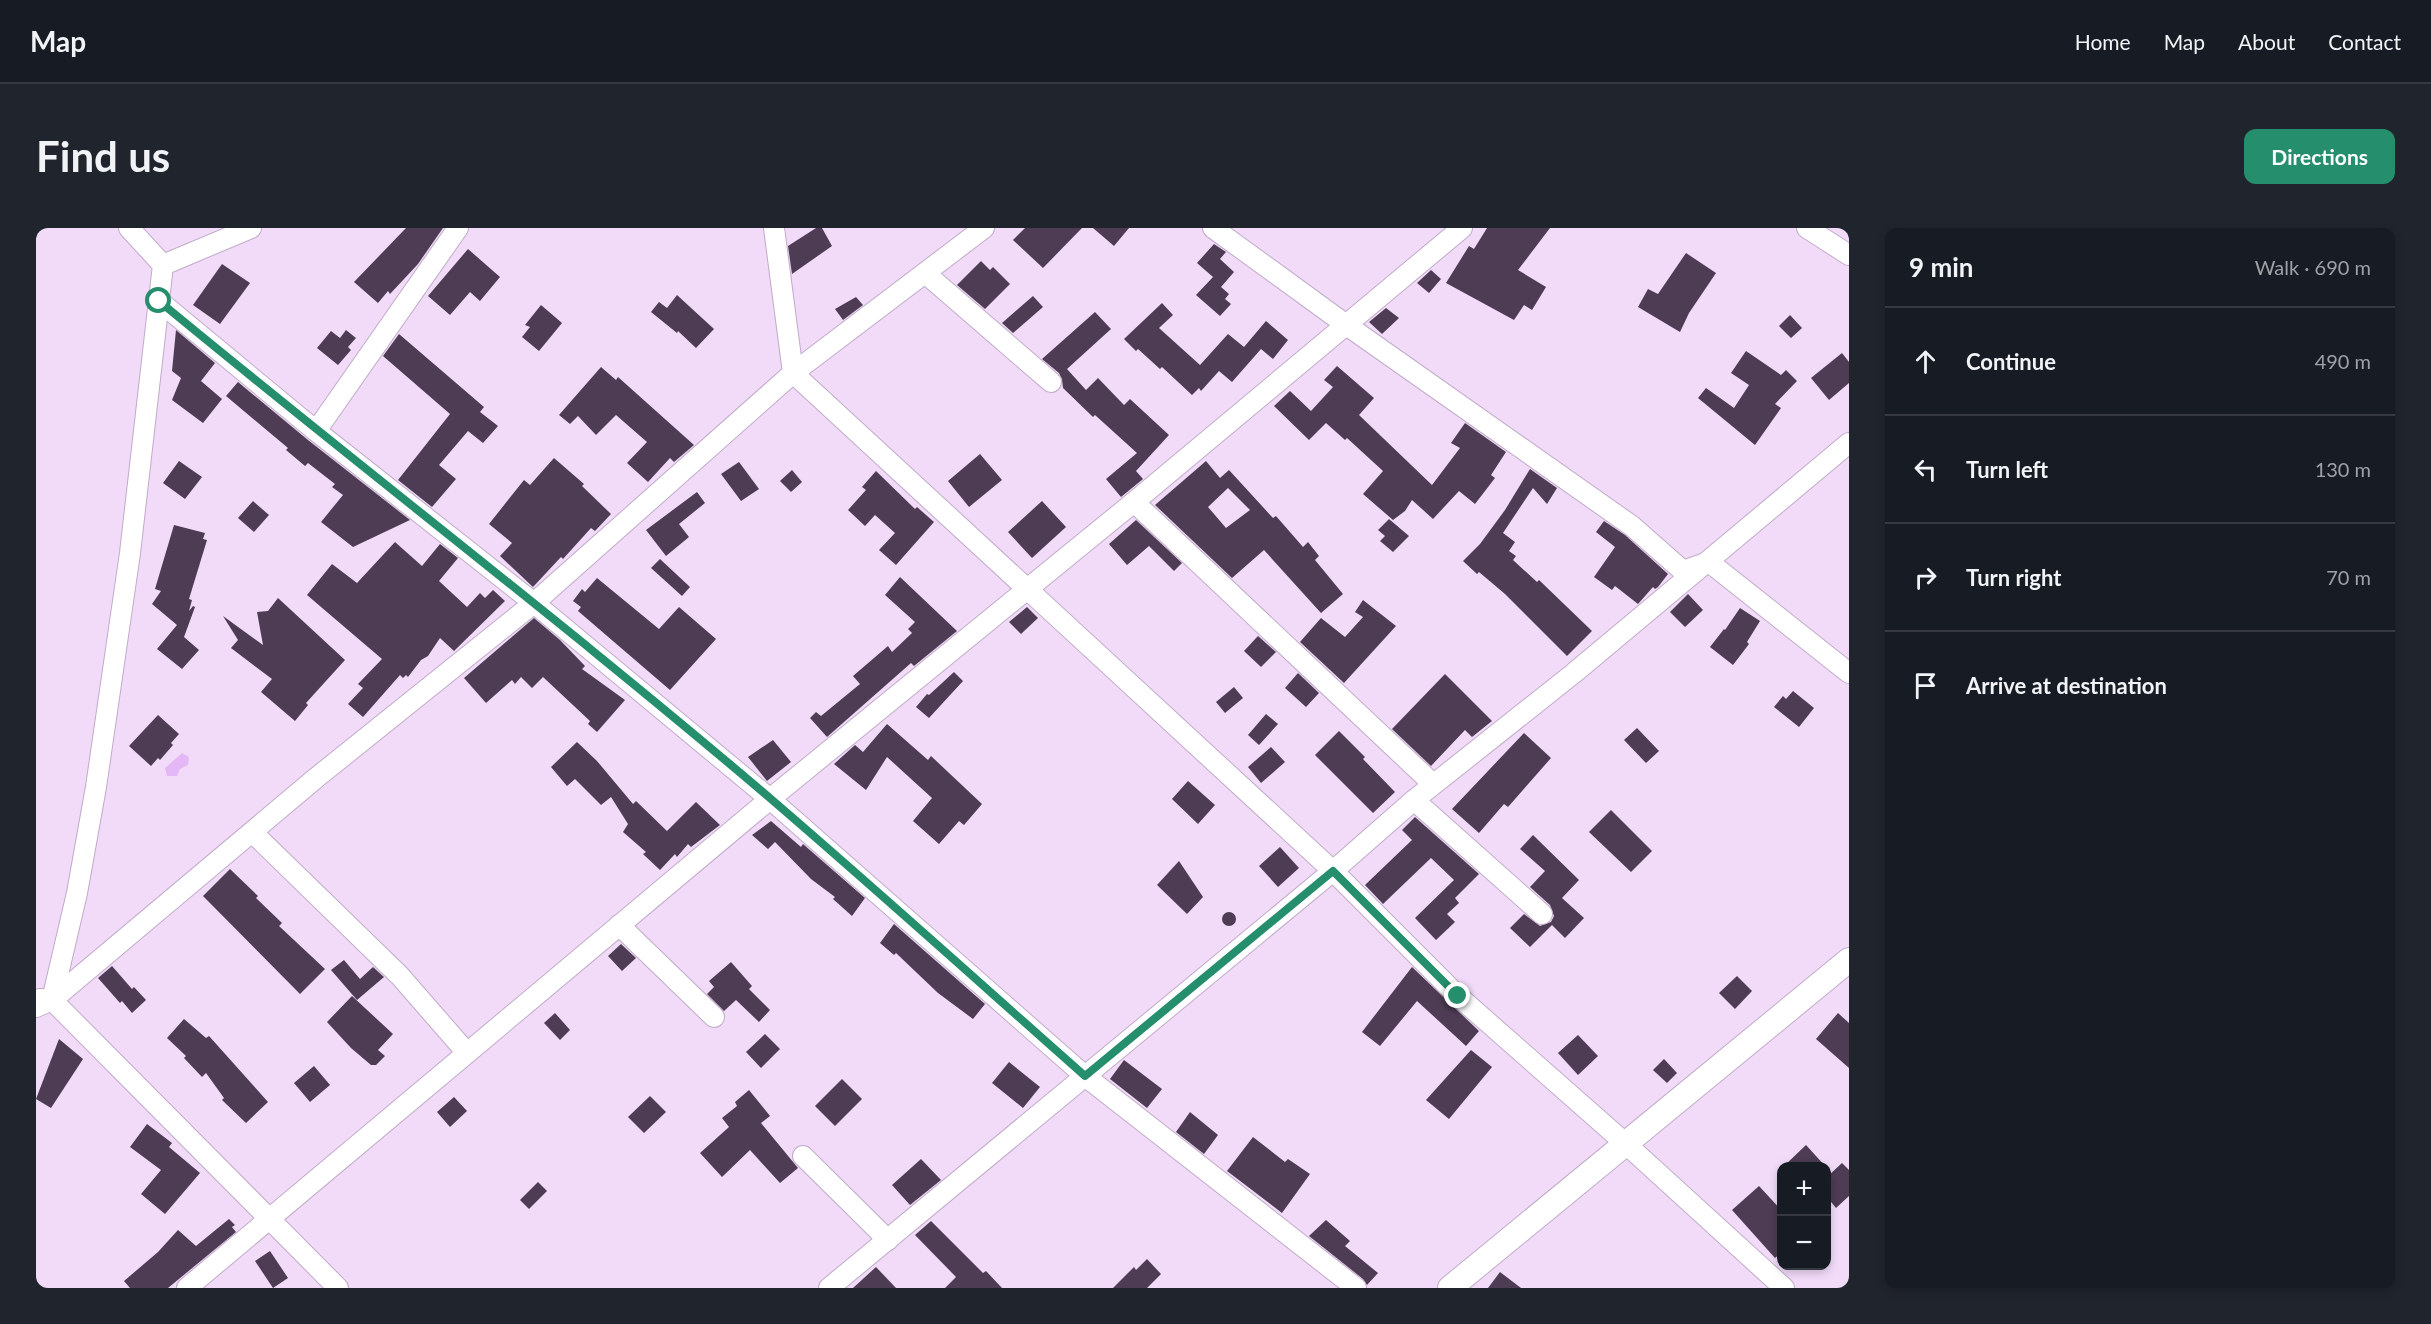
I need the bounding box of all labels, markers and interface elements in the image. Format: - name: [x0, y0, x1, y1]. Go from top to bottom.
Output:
- text: Map: [30, 24, 86, 58]
- text: Home: [2075, 29, 2131, 54]
- text: Map: [2164, 29, 2205, 54]
- text: About: [2238, 29, 2295, 54]
- text: Contact: [2328, 29, 2401, 54]
- button: Directions: [2244, 129, 2395, 184]
- text: Find us: [36, 131, 170, 181]
- text: 9 min: [1909, 251, 1973, 283]
- text: Walk · 690 m: [2255, 255, 2371, 279]
- route start: [145, 287, 171, 313]
- icon: ahead: [1909, 345, 1942, 378]
- text: Continue: [1966, 348, 2056, 375]
- text: 490 m: [2315, 349, 2371, 373]
- icon: left: [1909, 453, 1942, 486]
- text: Turn left: [1966, 456, 2048, 483]
- text: 130 m: [2315, 457, 2371, 481]
- icon: right: [1909, 561, 1942, 594]
- text: Turn right: [1966, 564, 2061, 591]
- text: 70 m: [2326, 565, 2371, 589]
- icon: arrive: [1909, 669, 1942, 702]
- text: Arrive at destination: [1966, 672, 2167, 699]
- route end: [1444, 982, 1470, 1008]
- map controls: [1777, 1162, 1831, 1270]
- button: +: [1777, 1162, 1831, 1216]
- button: −: [1777, 1216, 1831, 1270]

